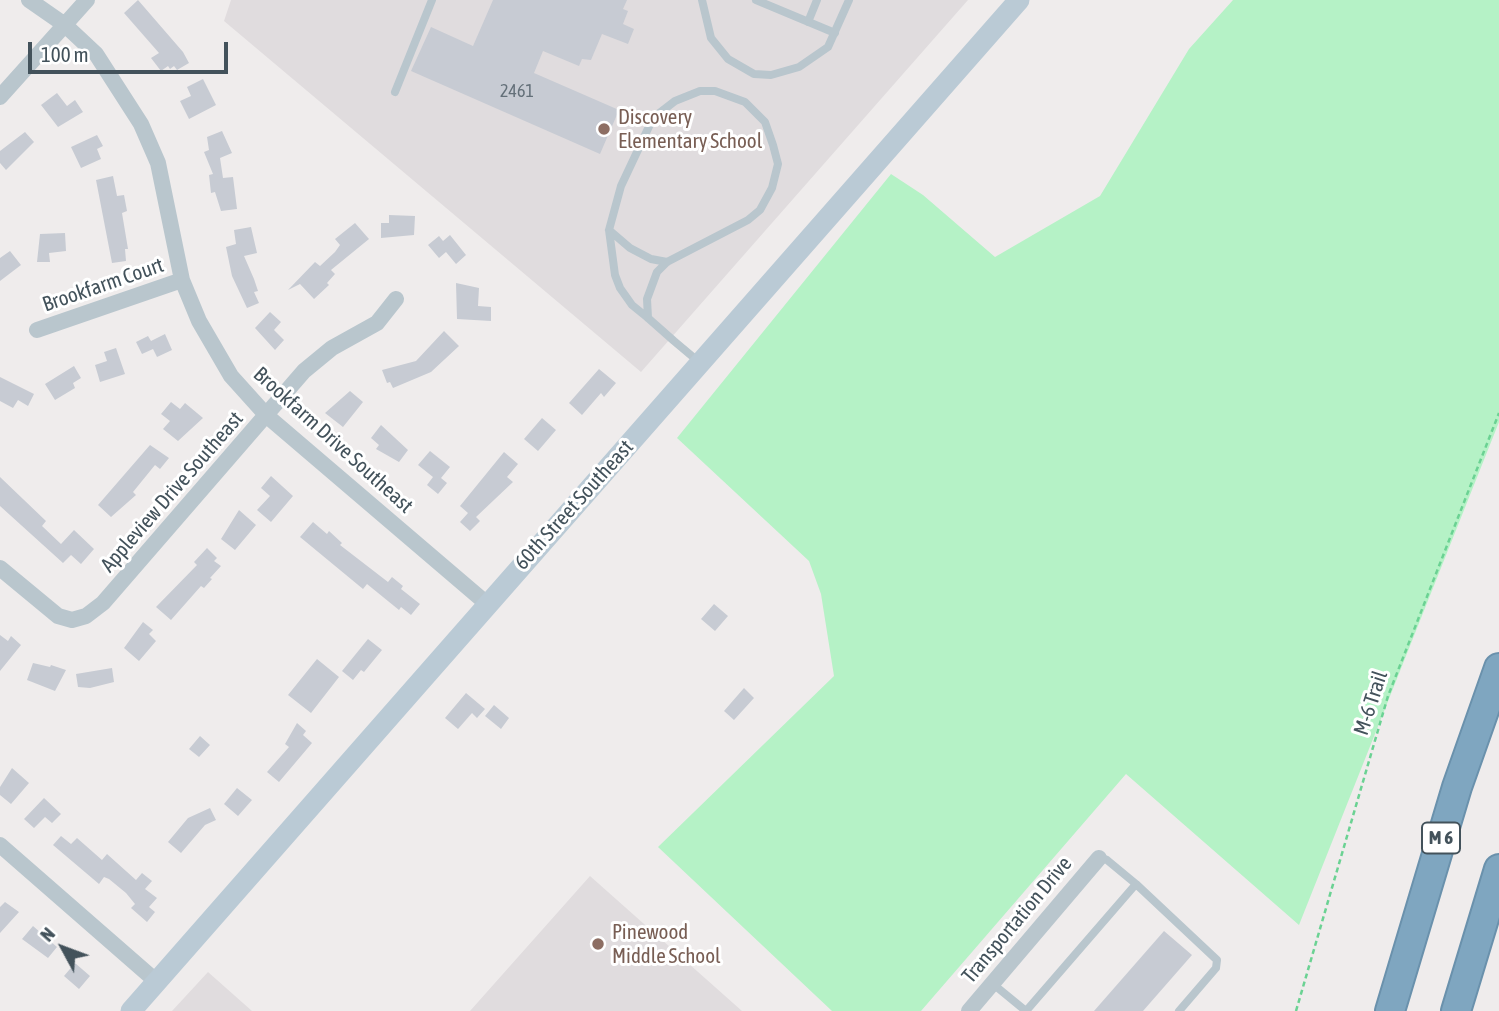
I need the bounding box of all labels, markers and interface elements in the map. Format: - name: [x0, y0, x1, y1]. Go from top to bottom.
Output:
- scale bar: [32, 28, 231, 72]
- text: 100 m: [41, 42, 89, 66]
- house number: 2461: [500, 80, 534, 102]
- place label: Discovery Elementary School: [618, 104, 762, 154]
- marker: Discovery Elementary School: [596, 121, 612, 137]
- street label: Brookfarm Court: [39, 253, 167, 317]
- street label: Brookfarm Drive Southeast: [248, 362, 418, 518]
- street label: Appleview Drive Southeast: [95, 407, 249, 577]
- street label: 60th Street Southeast: [509, 435, 639, 575]
- street label: M-6 Trail: [1349, 668, 1393, 738]
- road number: M 6: [1422, 822, 1460, 853]
- street label: Transportation Drive: [957, 852, 1077, 988]
- north arrow: [28, 913, 98, 983]
- place label: Pinewood Middle School: [612, 919, 721, 969]
- text: N: [35, 923, 59, 946]
- marker: Pinewood Middle School: [590, 936, 606, 952]

